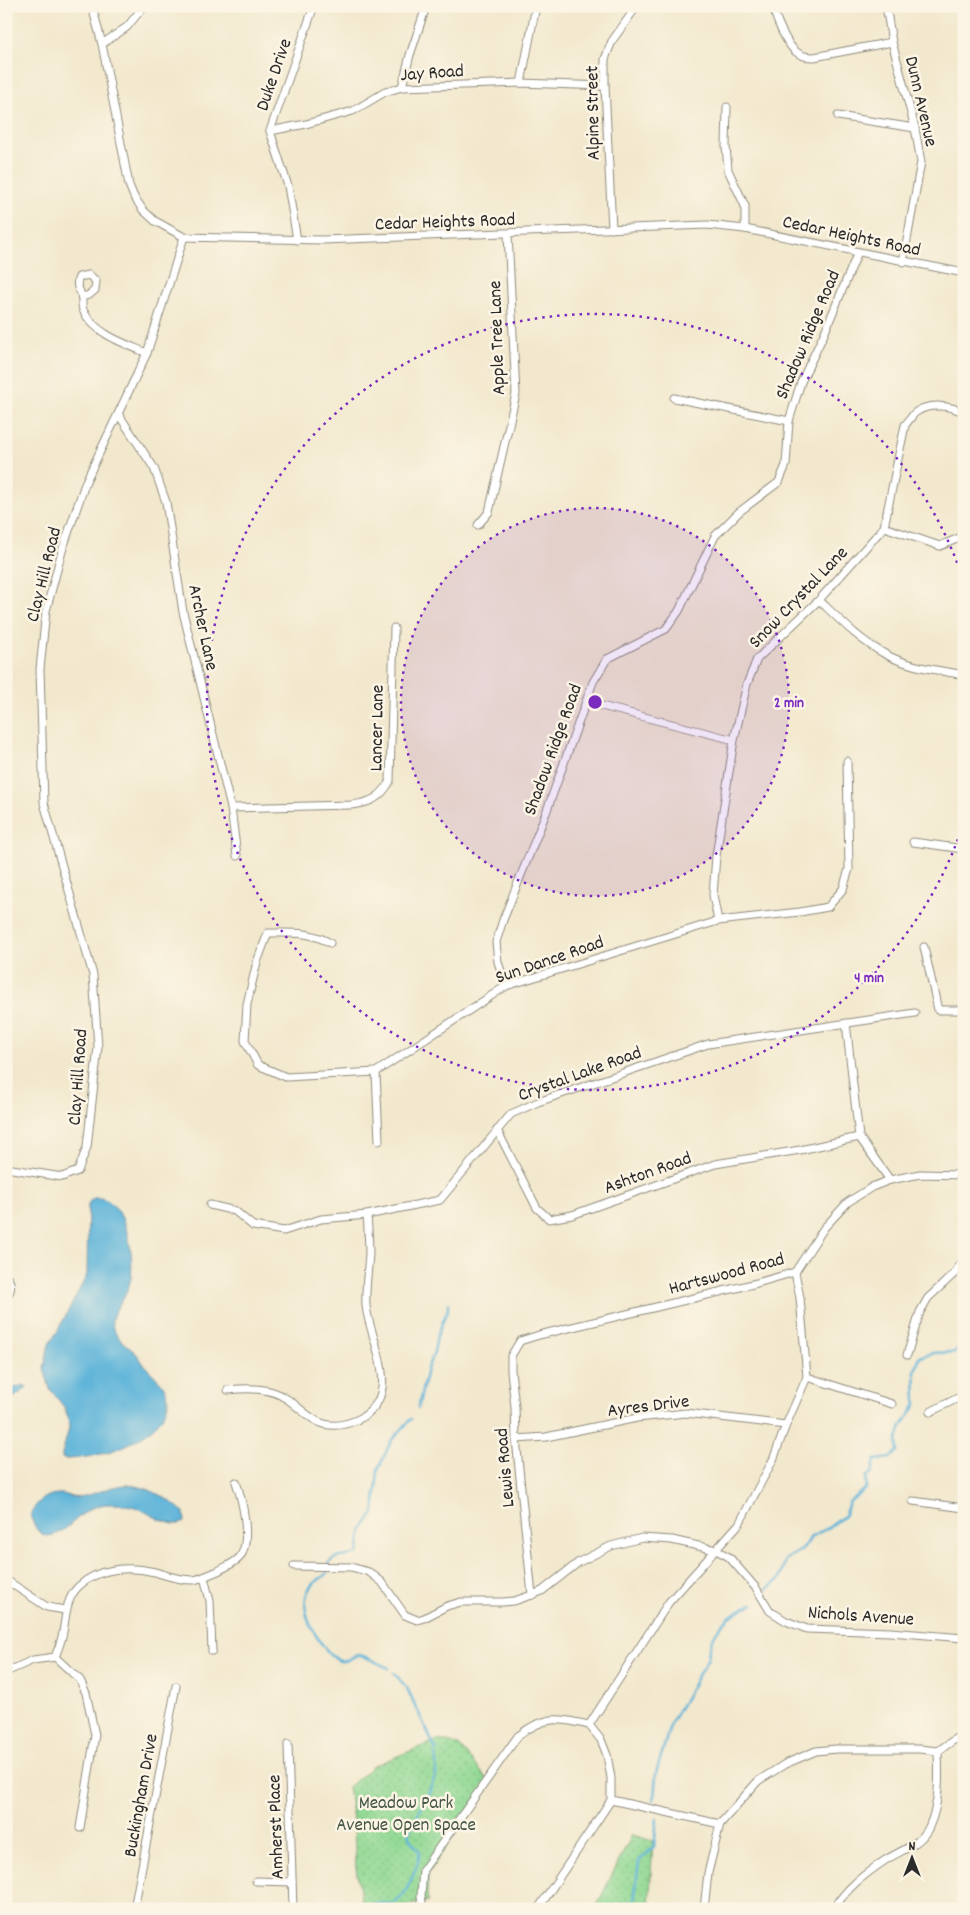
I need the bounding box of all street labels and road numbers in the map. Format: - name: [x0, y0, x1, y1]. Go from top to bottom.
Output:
- street label: Duke Drive: [250, 35, 300, 115]
- street label: Dunn Avenue: [896, 54, 943, 150]
- street label: Jay Road: [400, 59, 465, 90]
- street label: Alpine Street: [580, 65, 609, 161]
- street label: Cedar Heights Road: [374, 208, 516, 239]
- street label: Cedar Heights Road: [780, 210, 923, 265]
- street label: Shadow Ridge Road: [770, 267, 849, 404]
- street label: Apple Tree Lane: [483, 280, 514, 396]
- street label: Clay Hill Road: [21, 525, 70, 625]
- street label: Snow Crystal Lane: [744, 541, 855, 656]
- street label: Archer Lane: [179, 582, 224, 673]
- street label: Shadow Ridge Road: [518, 681, 591, 820]
- street label: Lancer Lane: [364, 684, 393, 772]
- street label: Sun Dance Road: [492, 930, 608, 992]
- street label: Clay Hill Road: [63, 1028, 96, 1127]
- street label: Crystal Lake Road: [515, 1040, 646, 1110]
- street label: Ashton Road: [601, 1146, 696, 1203]
- street label: Hartswood Road: [666, 1247, 788, 1304]
- street label: Ayres Drive: [606, 1389, 691, 1426]
- street label: Lewis Road: [490, 1427, 523, 1509]
- street label: Nichols Avenue: [807, 1600, 915, 1635]
- street label: Buckingham Drive: [118, 1732, 167, 1859]
- street label: Amherst Place: [262, 1774, 293, 1880]

